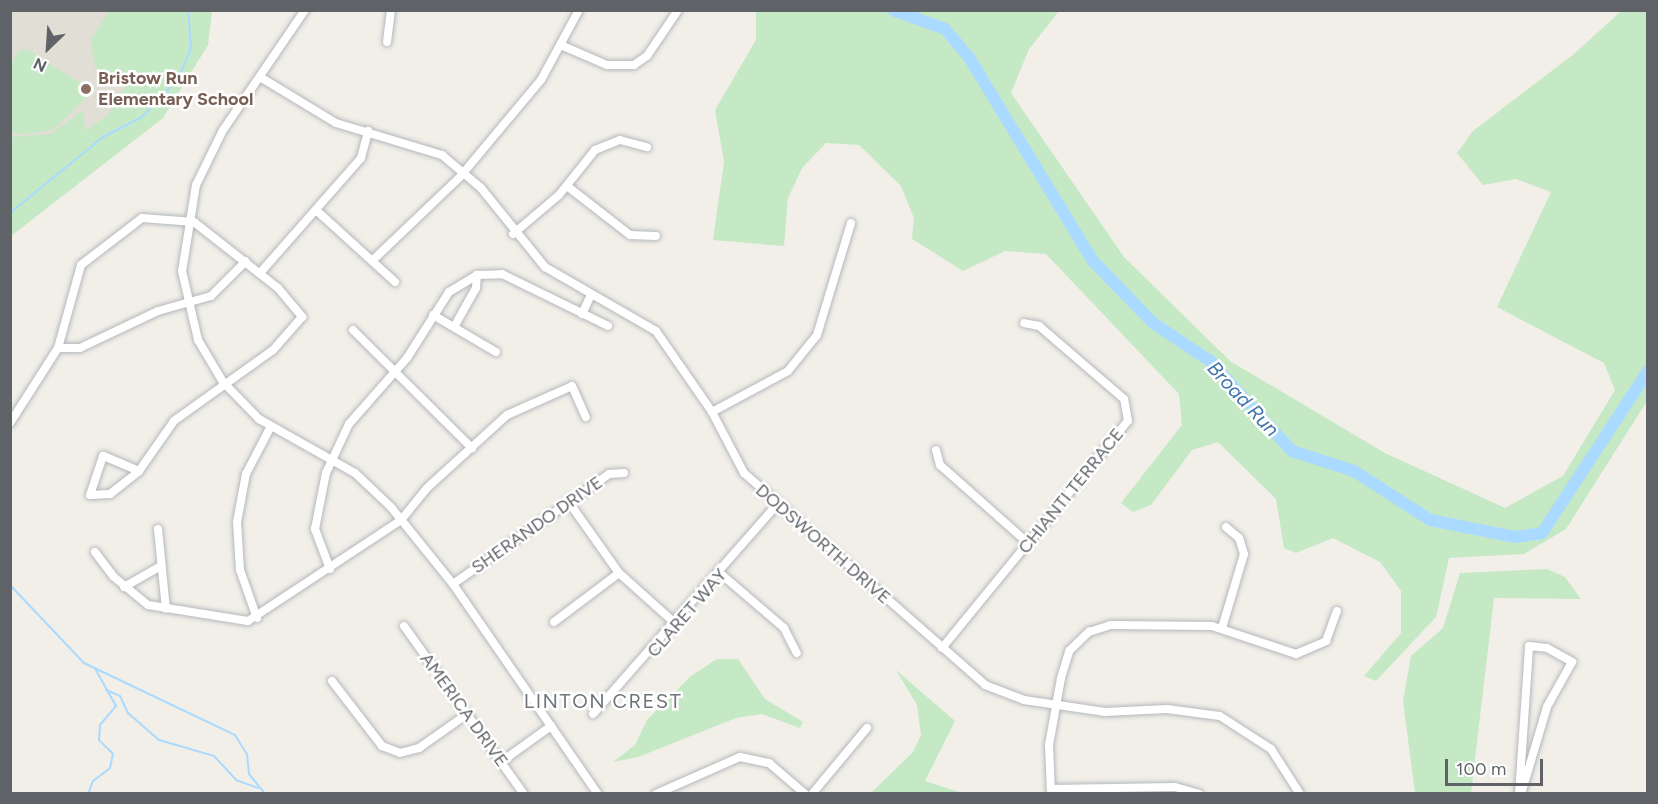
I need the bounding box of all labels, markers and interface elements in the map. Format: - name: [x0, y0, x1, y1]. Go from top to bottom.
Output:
- north arrow: [18, 18, 78, 78]
- text: N: [31, 54, 50, 76]
- place label: Bristow Run Elementary School: [98, 68, 253, 110]
- marker: Bristow Run Elementary School: [79, 82, 93, 96]
- water label: Broad Run: [1202, 356, 1284, 442]
- street label: CHIANTI TERRACE: [1014, 424, 1128, 558]
- street label: SHERANDO DRIVE: [467, 472, 607, 578]
- street label: DODSWORTH DRIVE: [751, 479, 895, 609]
- street label: CLARET WAY: [643, 564, 731, 662]
- street label: AMERICA DRIVE: [415, 649, 513, 771]
- district label: LINTON CREST: [524, 689, 682, 713]
- scale bar: [1448, 747, 1546, 785]
- text: 100 m: [1456, 758, 1506, 780]

